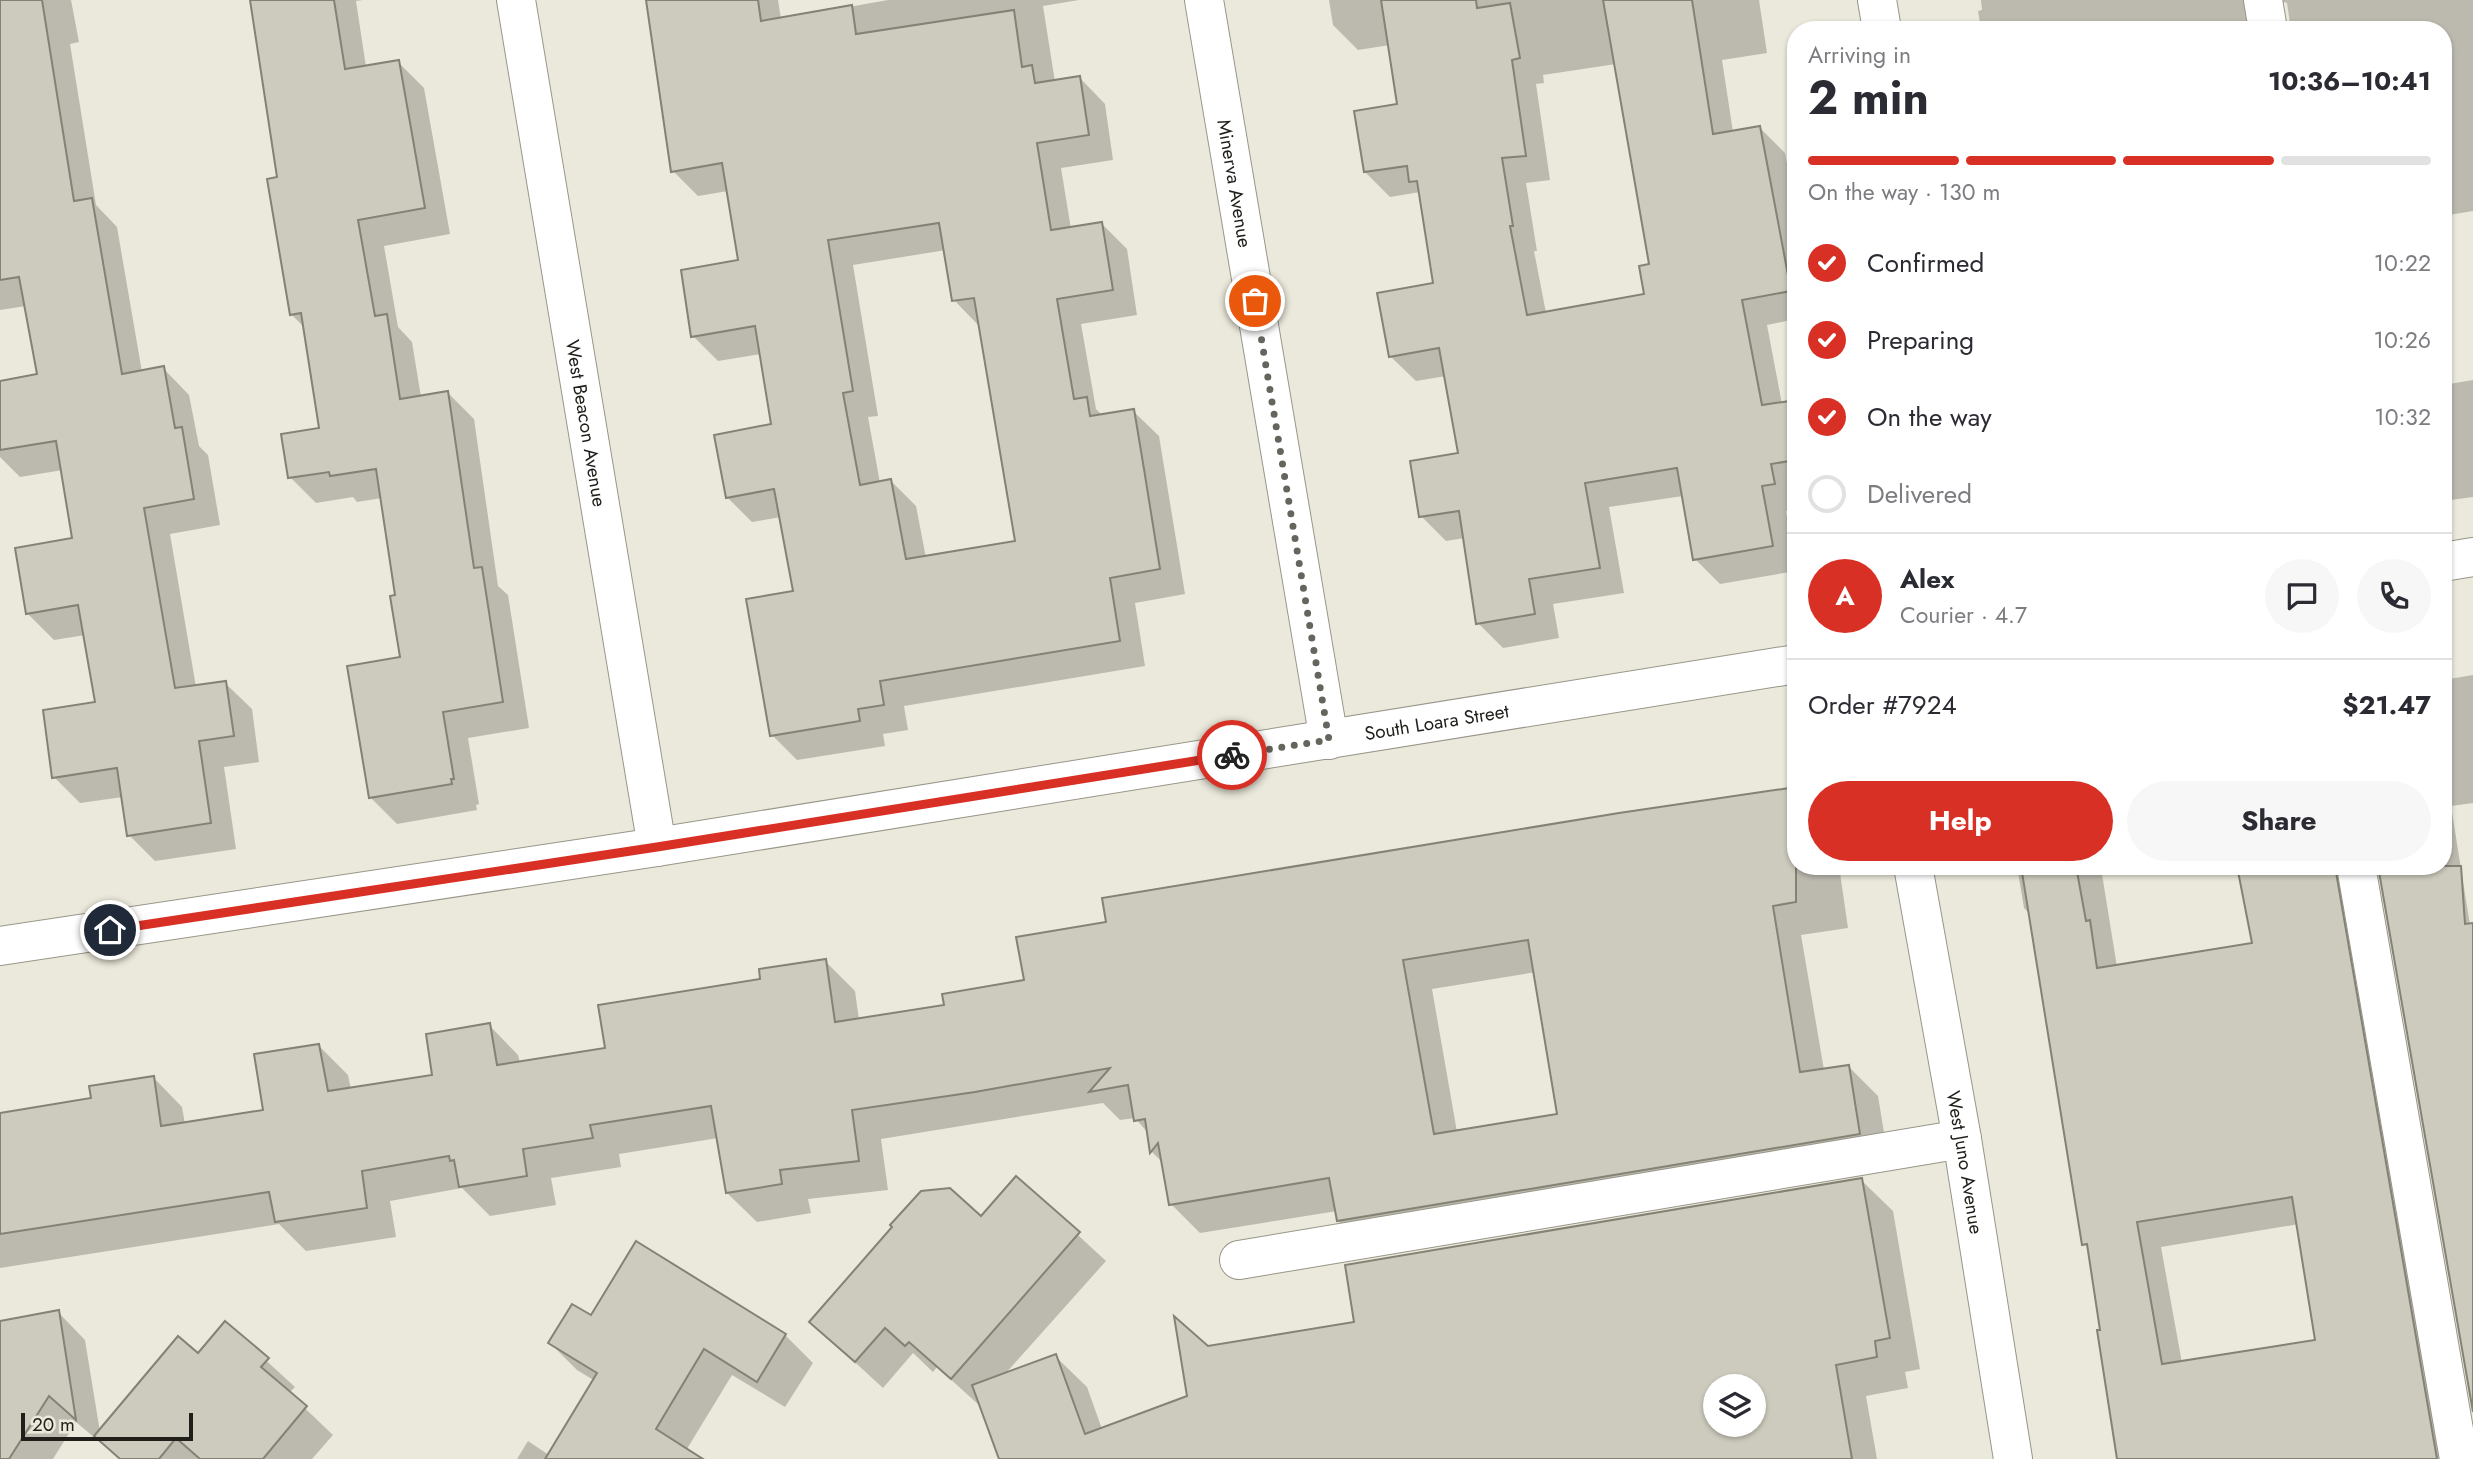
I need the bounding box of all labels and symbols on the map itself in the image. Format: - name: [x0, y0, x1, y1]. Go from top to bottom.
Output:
- street label: Minerva Avenue: [1211, 117, 1259, 250]
- pin: [1225, 271, 1285, 331]
- street label: West Beacon Avenue: [559, 338, 614, 509]
- street label: South Loara Street: [1362, 697, 1511, 747]
- courier: [1197, 720, 1267, 790]
- pin: [80, 900, 140, 960]
- street label: West Juno Avenue: [1940, 1089, 1990, 1236]
- scale bar: [21, 1410, 192, 1442]

